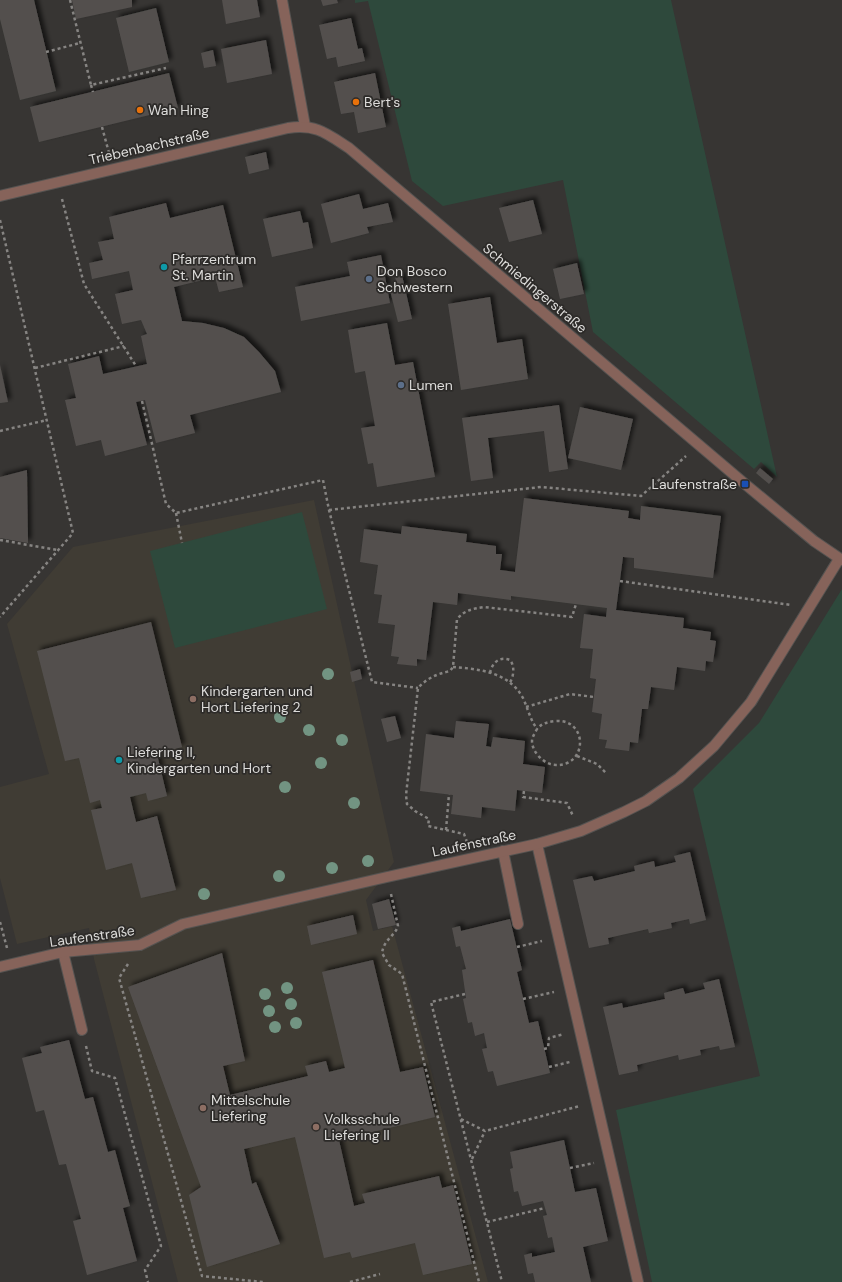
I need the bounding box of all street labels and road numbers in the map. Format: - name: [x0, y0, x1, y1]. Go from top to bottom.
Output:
- street label: Triebenbachstraße: [87, 123, 211, 169]
- street label: Schmiedingerstraße: [479, 239, 591, 337]
- street label: Laufenstraße: [430, 825, 518, 861]
- street label: Laufenstraße: [48, 921, 136, 951]

